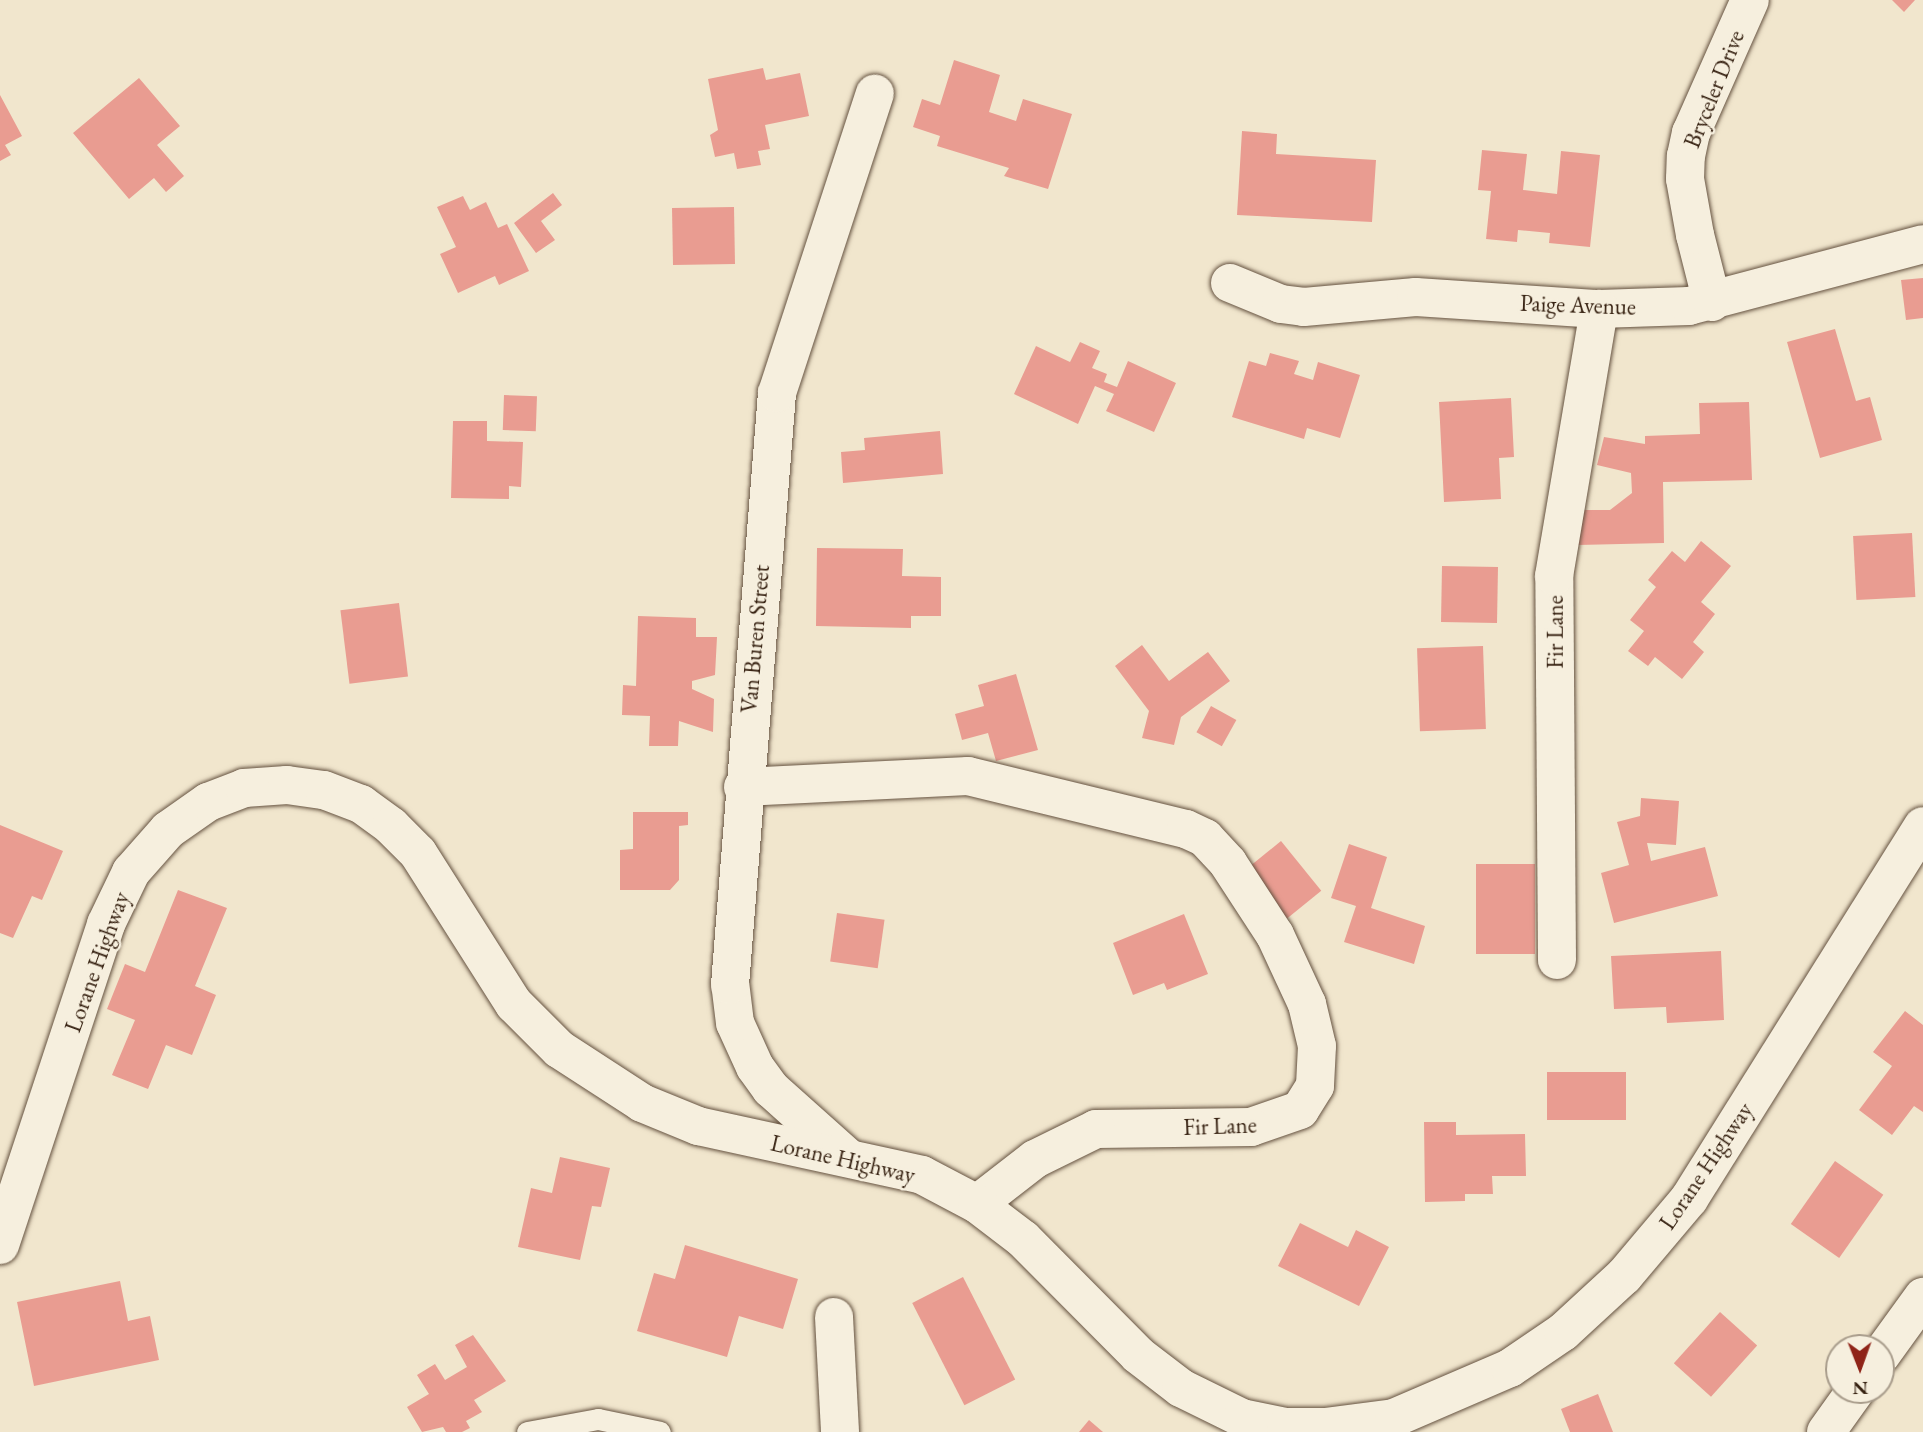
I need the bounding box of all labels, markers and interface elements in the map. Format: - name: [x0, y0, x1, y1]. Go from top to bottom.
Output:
- street label: Bryceler Drive: [1678, 26, 1750, 152]
- street label: Paige Avenue: [1520, 289, 1636, 321]
- street label: Van Buren Street: [735, 564, 775, 714]
- street label: Fir Lane: [1541, 595, 1569, 669]
- street label: Lorane Highway: [59, 888, 135, 1036]
- street label: Lorane Highway: [1653, 1097, 1759, 1235]
- street label: Fir Lane: [1183, 1111, 1257, 1141]
- street label: Lorane Highway: [768, 1129, 918, 1189]
- north arrow: [1825, 1334, 1895, 1404]
- text: N: [1852, 1376, 1868, 1401]

